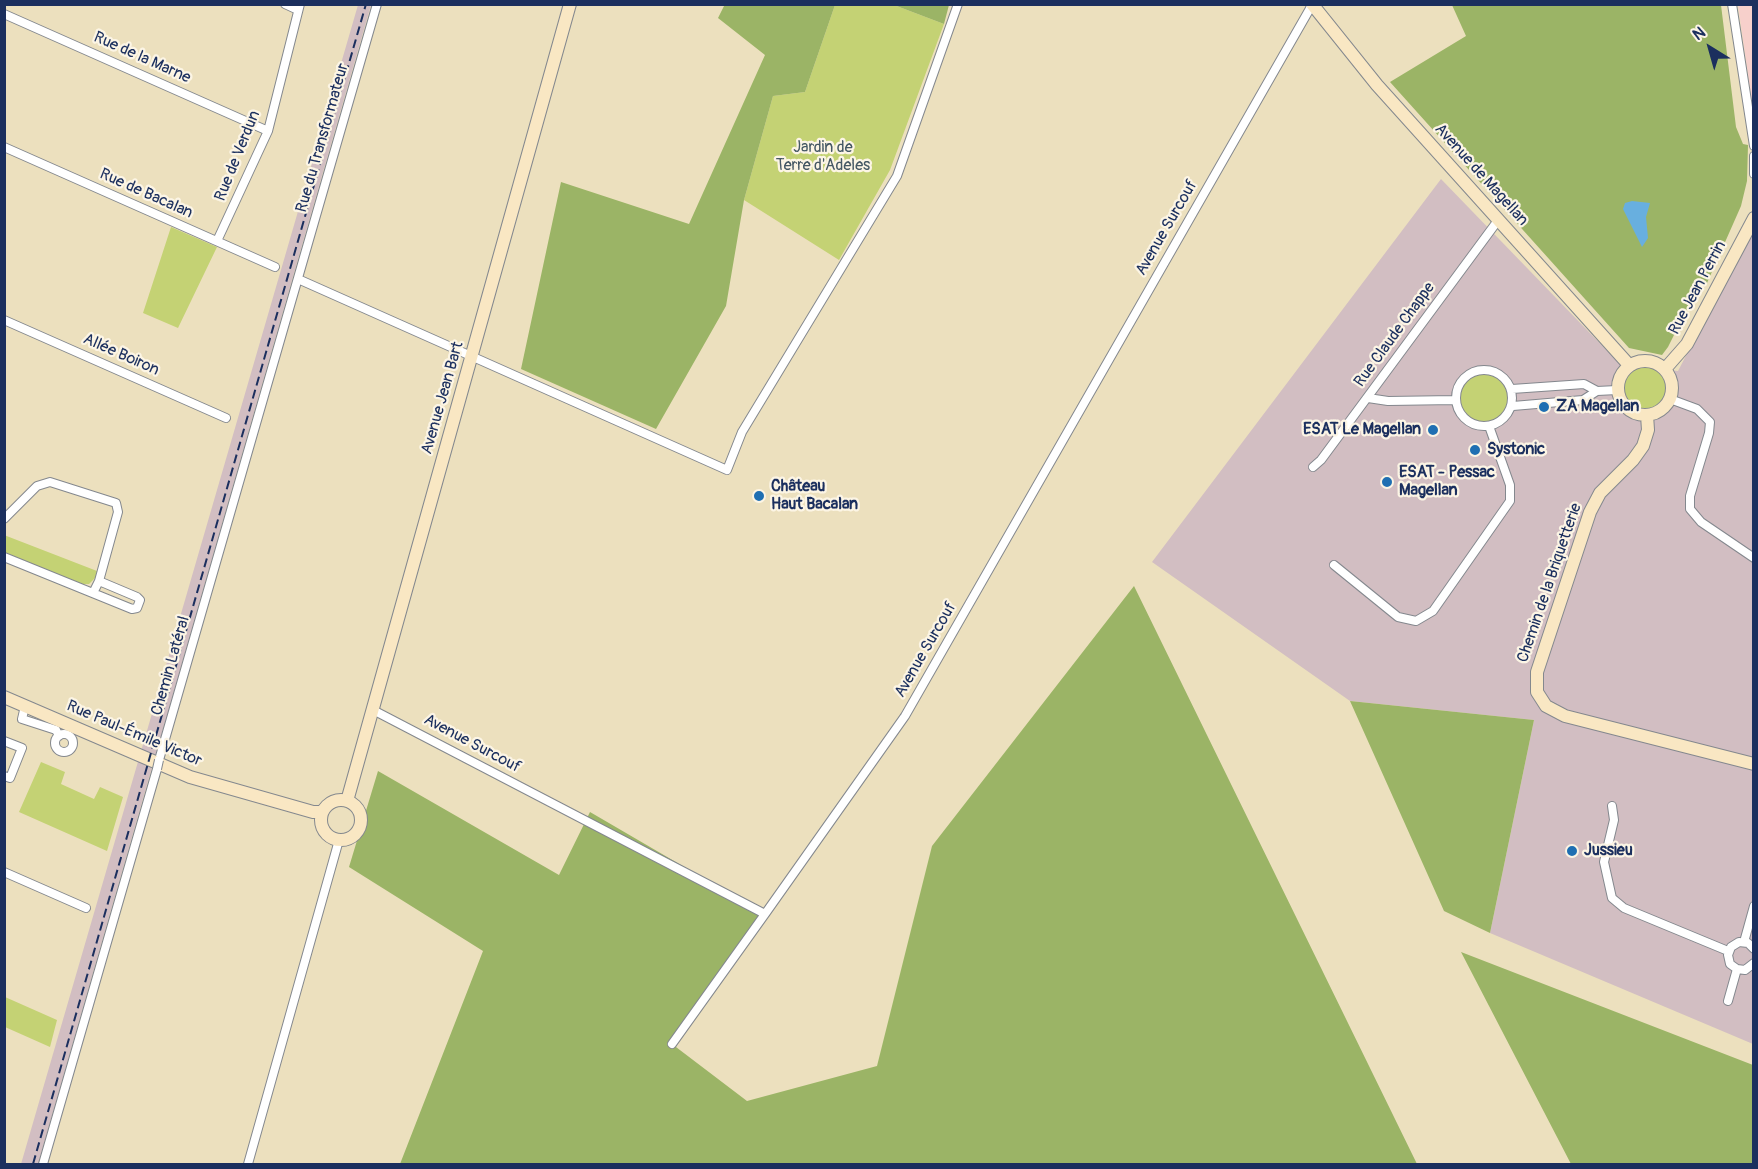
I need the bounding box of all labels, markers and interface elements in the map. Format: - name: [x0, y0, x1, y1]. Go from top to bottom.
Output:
- north arrow: [1680, 18, 1740, 78]
- text: N: [1689, 22, 1710, 45]
- street label: Rue de la Marne: [90, 28, 194, 88]
- street label: Rue du Transformateur: [293, 61, 353, 215]
- street label: Rue de Verdun: [211, 108, 265, 204]
- street label: Avenue de Magellan: [1430, 120, 1532, 230]
- park label: Jardin de Terre d'Adeles: [776, 138, 870, 176]
- street label: Rue de Bacalan: [96, 165, 196, 223]
- street label: Avenue Surcouf: [1132, 177, 1202, 279]
- street label: Rue Jean Perrin: [1665, 238, 1731, 338]
- street label: Rue Claude Chappe: [1351, 279, 1439, 391]
- street label: Allée Boiron: [80, 330, 162, 380]
- street label: Avenue Jean Bart: [418, 339, 468, 457]
- place label: ZA Magellan: [1556, 397, 1639, 417]
- marker: ZA Magellan: [1537, 400, 1551, 414]
- place label: ESAT Le Magellan: [1303, 420, 1421, 440]
- marker: ESAT Le Magellan: [1426, 423, 1440, 437]
- place label: Systonic: [1487, 440, 1545, 460]
- marker: Systonic: [1468, 443, 1482, 457]
- place label: ESAT - Pessac Magellan: [1399, 463, 1495, 501]
- marker: ESAT - Pessac Magellan: [1380, 475, 1394, 489]
- place label: Château Haut Bacalan: [771, 477, 858, 515]
- marker: Château Haut Bacalan: [752, 489, 766, 503]
- street label: Chemin de la Briquetterie: [1514, 501, 1586, 665]
- street label: Avenue Surcouf: [891, 599, 961, 701]
- street label: Chemin Latéral: [148, 614, 194, 718]
- street label: Rue Paul-Émile Victor: [63, 697, 205, 771]
- street label: Avenue Surcouf: [420, 710, 524, 778]
- place label: Jussieu: [1584, 841, 1633, 861]
- marker: Jussieu: [1565, 844, 1579, 858]

